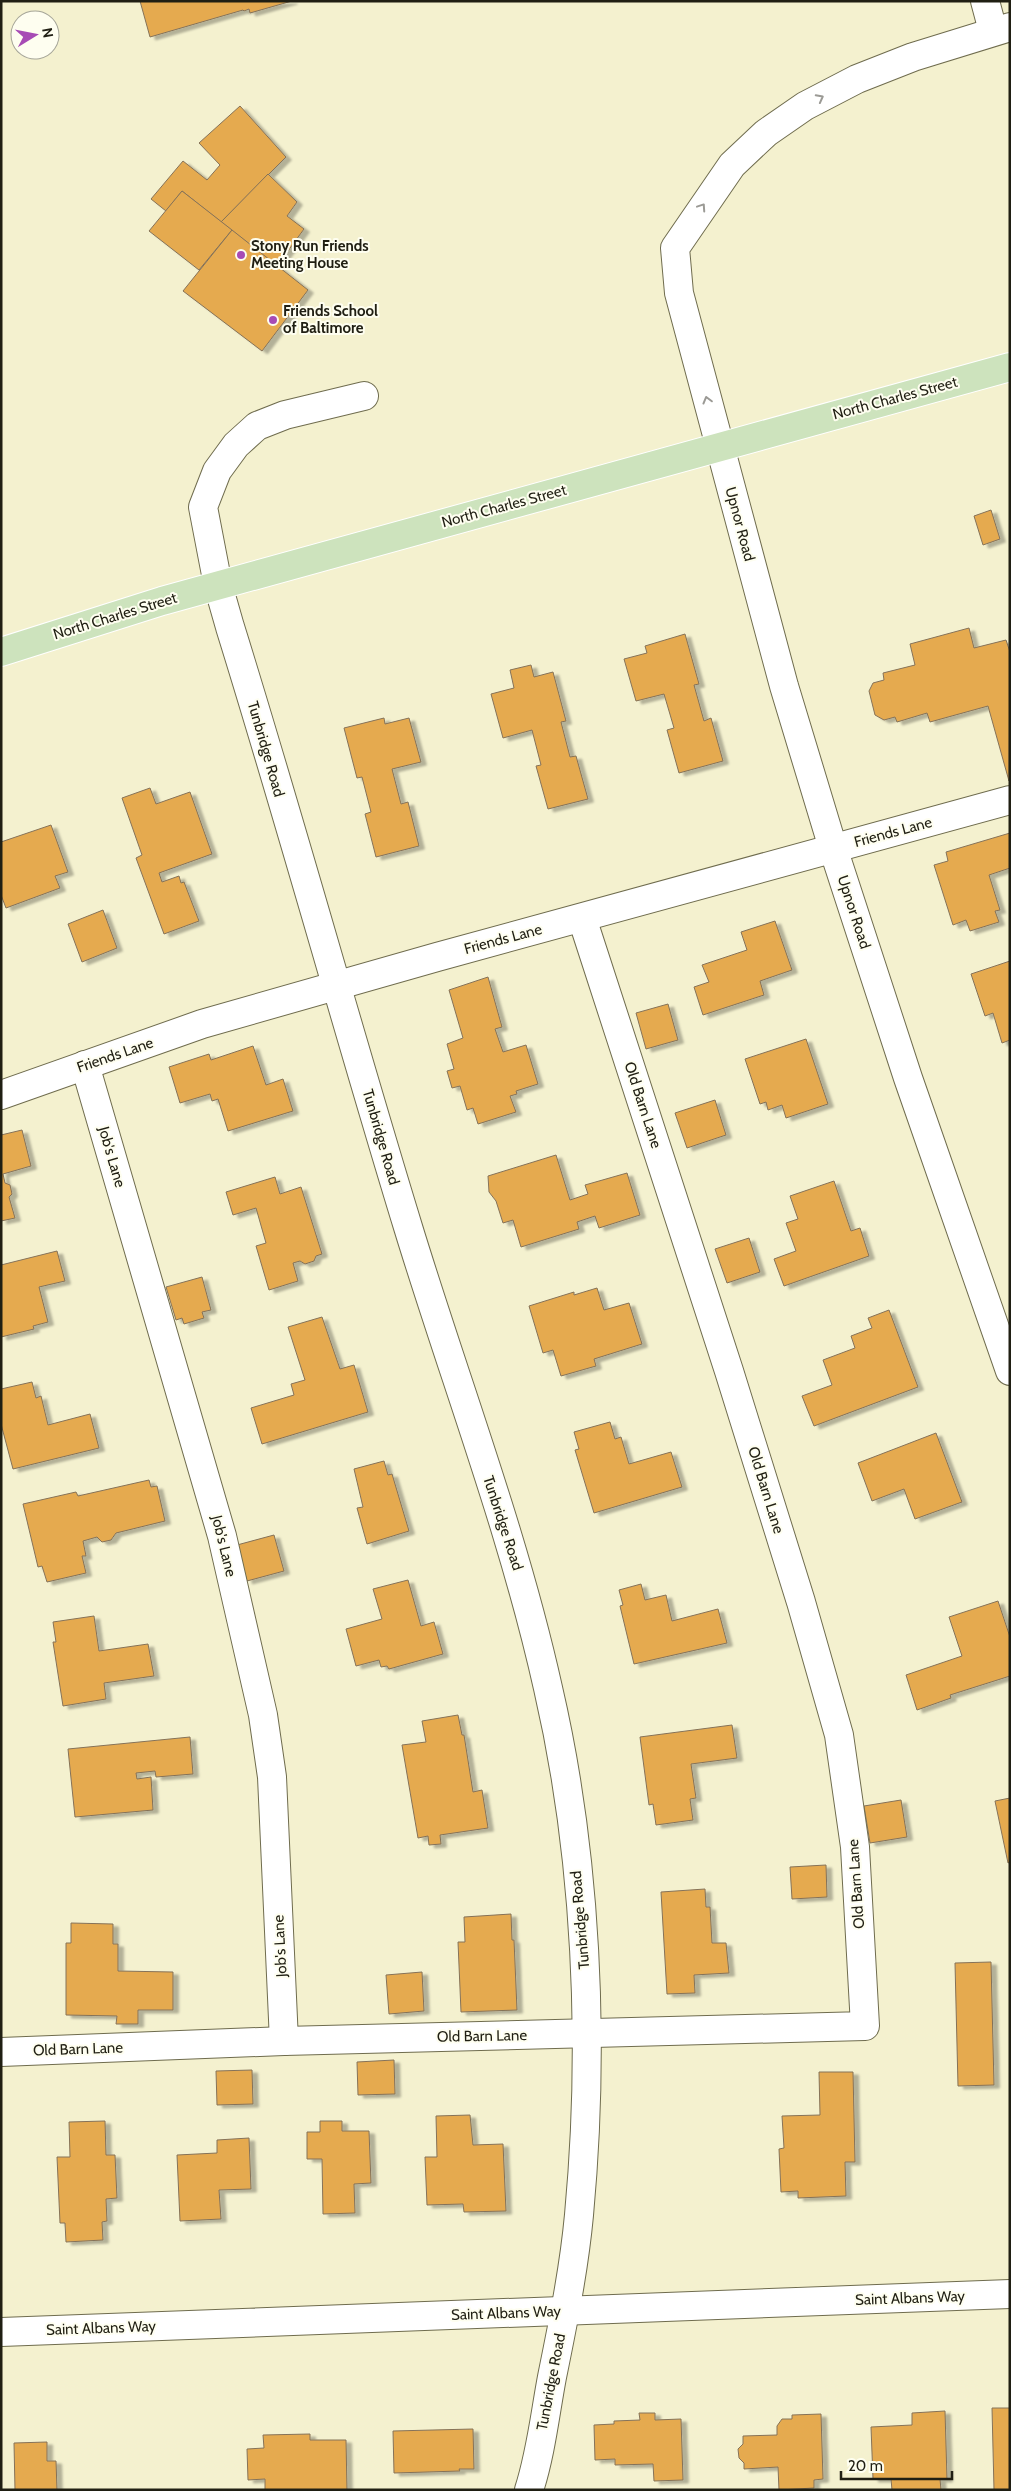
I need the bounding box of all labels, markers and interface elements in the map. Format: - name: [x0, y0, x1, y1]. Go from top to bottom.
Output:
- north arrow: [10, 10, 60, 60]
- text: N: [38, 26, 58, 39]
- one-way arrow: [814, 94, 823, 104]
- one-way arrow: [696, 203, 705, 213]
- place label: Stony Run Friends Meeting House: [251, 237, 369, 272]
- marker: Stony Run Friends Meeting House: [235, 249, 247, 261]
- place label: Friends School of Baltimore: [283, 302, 378, 337]
- marker: Friends School of Baltimore: [267, 314, 279, 326]
- street label: North Charles Street: [831, 373, 959, 423]
- one-way arrow: [702, 395, 713, 404]
- street label: North Charles Street: [440, 481, 568, 531]
- street label: Upnor Road: [721, 485, 759, 563]
- street label: North Charles Street: [51, 589, 179, 643]
- street label: Tunbridge Road: [244, 699, 288, 799]
- street label: Friends Lane: [852, 813, 934, 851]
- street label: Upnor Road: [834, 873, 874, 951]
- street label: Friends Lane: [462, 920, 544, 958]
- street label: Friends Lane: [74, 1033, 156, 1077]
- street label: Old Barn Lane: [621, 1059, 666, 1151]
- street label: Tunbridge Road: [359, 1087, 403, 1187]
- street label: Job's Lane: [94, 1123, 129, 1190]
- street label: Old Barn Lane: [744, 1444, 788, 1536]
- street label: Tunbridge Road: [479, 1473, 527, 1573]
- street label: Job's Lane: [207, 1512, 240, 1579]
- street label: Old Barn Lane: [844, 1838, 868, 1930]
- street label: Tunbridge Road: [567, 1870, 593, 1970]
- street label: Job's Lane: [269, 1914, 291, 1979]
- street label: Old Barn Lane: [437, 2026, 527, 2046]
- street label: Old Barn Lane: [33, 2038, 124, 2060]
- street label: Saint Albans Way: [855, 2287, 966, 2309]
- street label: Saint Albans Way: [451, 2302, 562, 2324]
- street label: Saint Albans Way: [46, 2317, 157, 2339]
- street label: Tunbridge Road: [533, 2332, 569, 2432]
- scale bar: [841, 2448, 952, 2480]
- text: 20 m: [848, 2457, 883, 2475]

